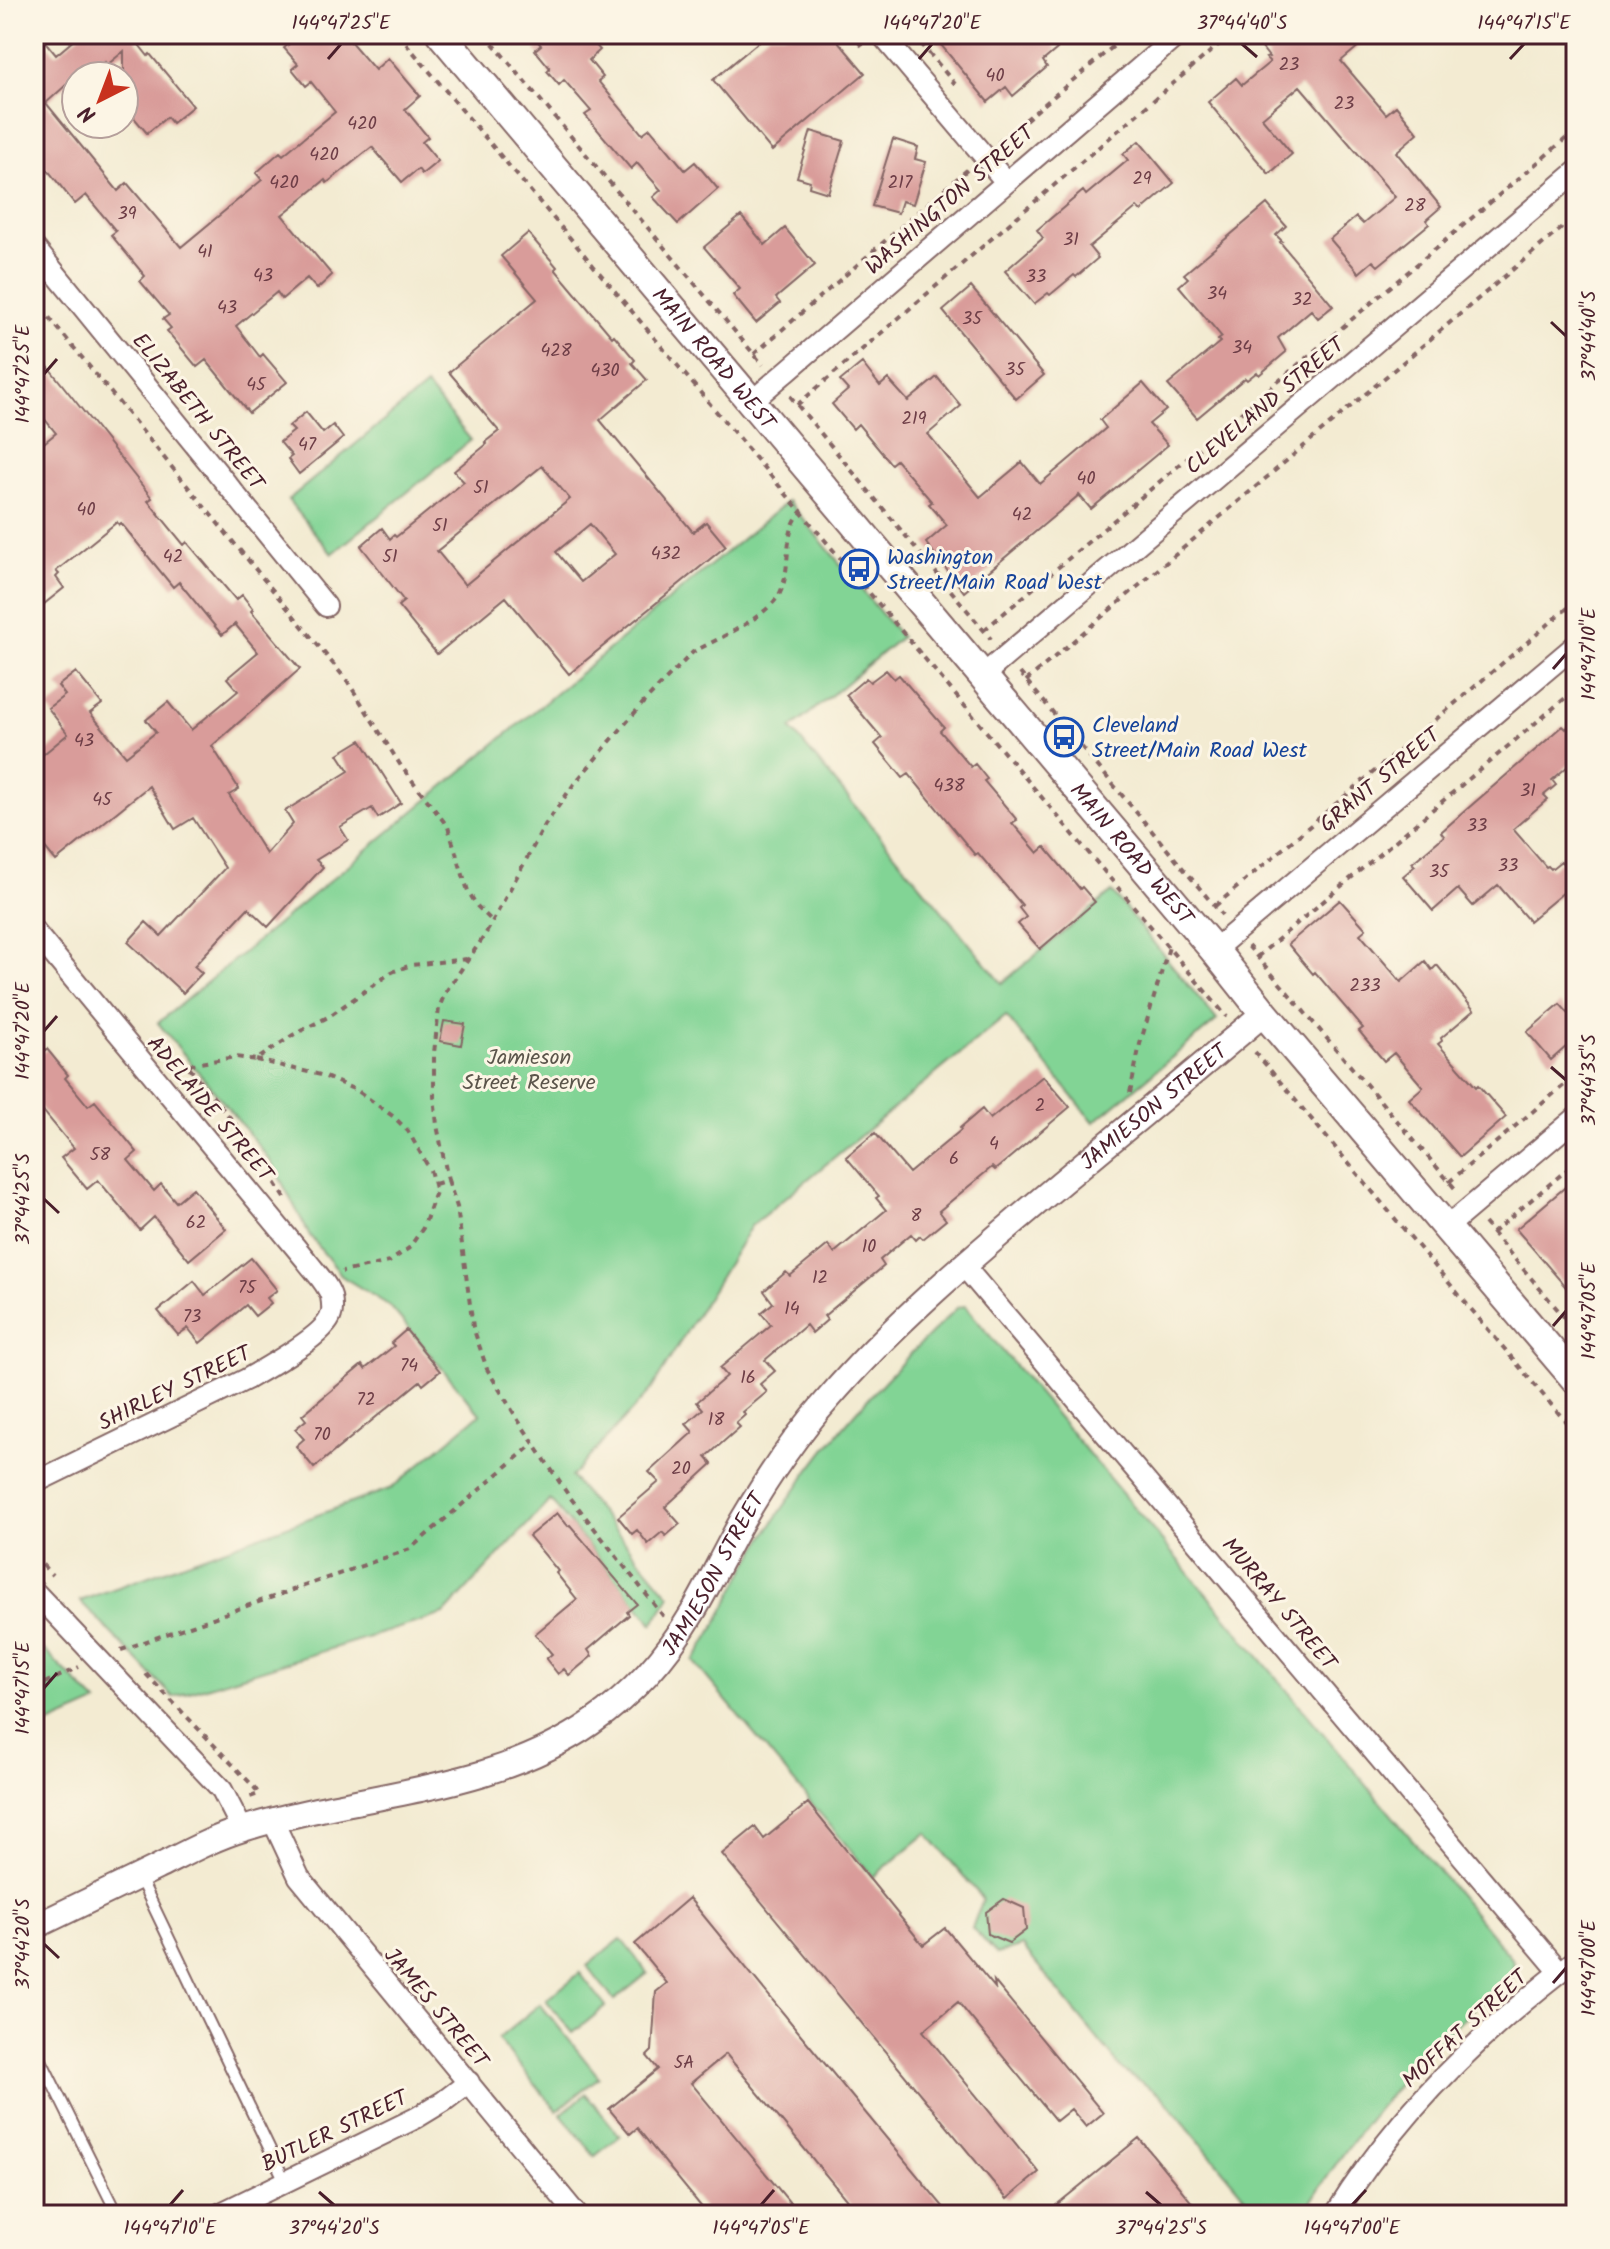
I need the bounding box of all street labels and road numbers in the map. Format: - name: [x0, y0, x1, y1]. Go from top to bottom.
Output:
- street label: WASHINGTON STREET: [858, 116, 1045, 285]
- street label: MAIN ROAD WEST: [642, 280, 785, 441]
- street label: ELIZABETH STREET: [122, 326, 273, 501]
- street label: CLEVELAND STREET: [1178, 328, 1355, 485]
- street label: GRANT STREET: [1312, 718, 1451, 842]
- street label: MAIN ROAD WEST: [1060, 776, 1203, 936]
- street label: ADELAIDE STREET: [137, 1029, 283, 1192]
- street label: JAMIESON STREET: [1073, 1034, 1238, 1180]
- street label: SHIRLEY STREET: [93, 1336, 259, 1441]
- street label: JAMIESON STREET: [654, 1484, 776, 1664]
- street label: MURRAY STREET: [1212, 1530, 1346, 1681]
- street label: JAMES STREET: [374, 1941, 498, 2078]
- street label: MOFFAT STREET: [1395, 1960, 1538, 2098]
- street label: BUTLER STREET: [256, 2081, 416, 2183]

